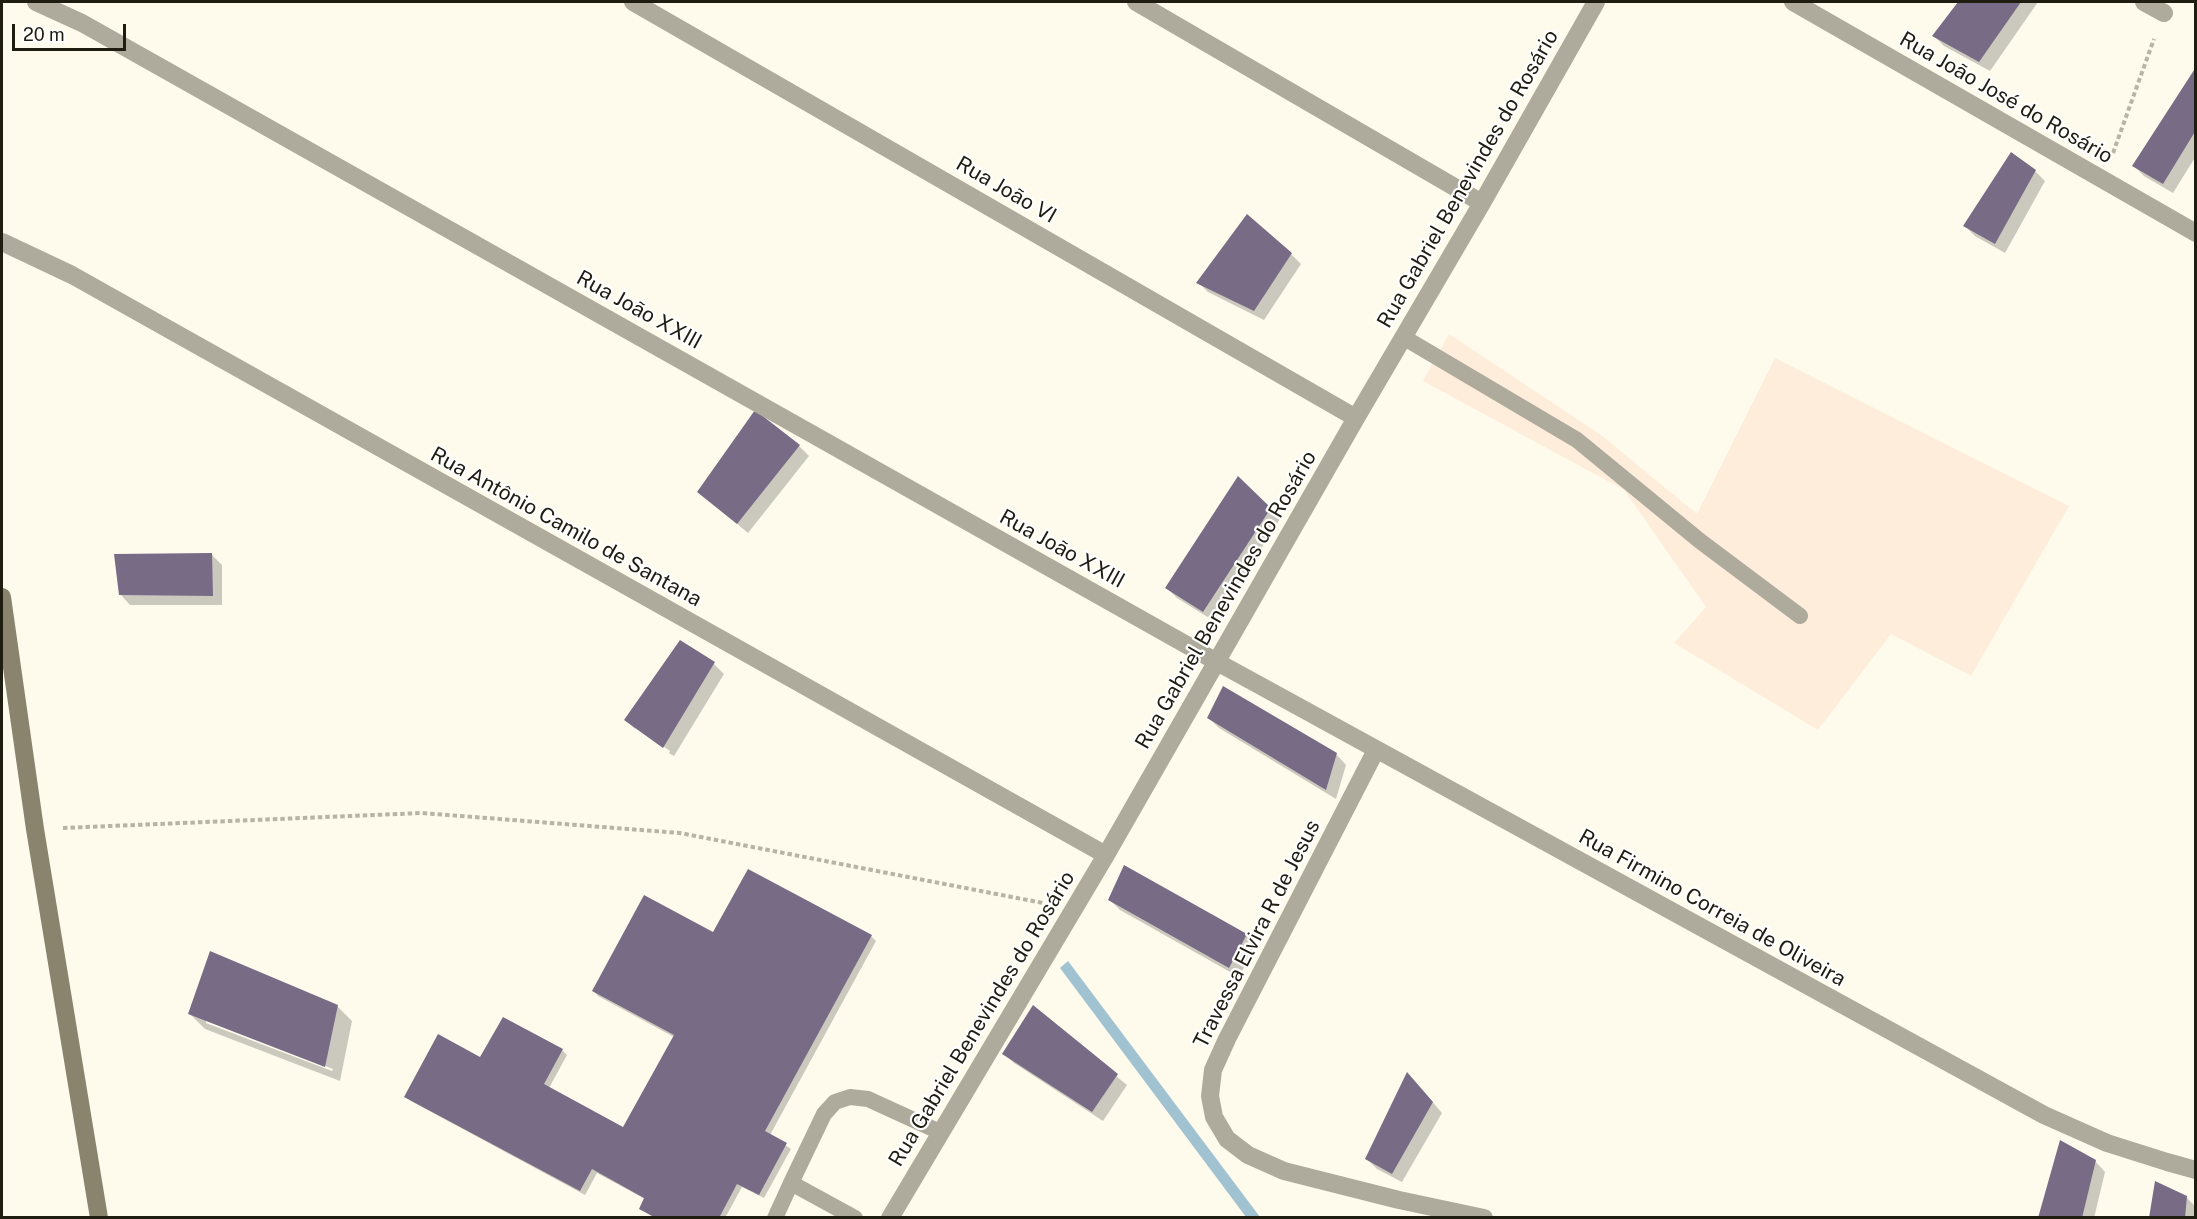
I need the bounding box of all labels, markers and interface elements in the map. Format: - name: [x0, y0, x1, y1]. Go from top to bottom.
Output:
- scale bar: [15, 12, 129, 50]
- text: 20 m: [23, 24, 65, 45]
- street label: Rua Gabriel Benevindes do Rosário: [1372, 25, 1564, 333]
- street label: Rua João José do Rosário: [1895, 27, 2117, 169]
- street label: Rua João VI: [951, 151, 1061, 229]
- street label: Rua João XXIII: [572, 265, 706, 355]
- street label: Rua Antônio Camilo de Santana: [426, 442, 706, 612]
- street label: Rua Gabriel Benevindes do Rosário: [1130, 446, 1322, 754]
- street label: Rua João XXIII: [995, 504, 1129, 594]
- street label: Travessa Elvira R de Jesus: [1188, 816, 1326, 1052]
- street label: Rua Firmino Correia de Oliveira: [1574, 824, 1850, 992]
- street label: Rua Gabriel Benevindes do Rosário: [884, 867, 1080, 1171]

